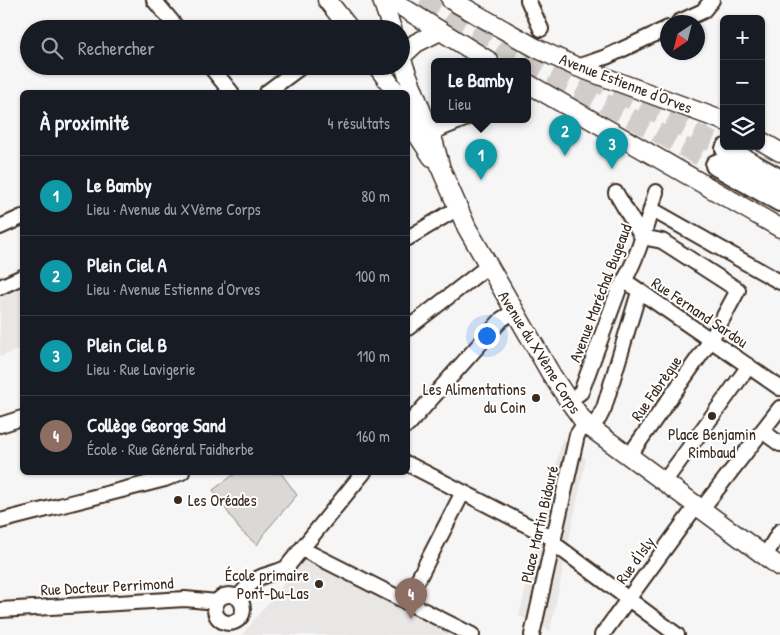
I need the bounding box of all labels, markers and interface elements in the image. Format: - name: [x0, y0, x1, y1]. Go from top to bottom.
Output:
- north arrow: [660, 15, 705, 60]
- map controls: [720, 15, 765, 150]
- button: +: [720, 15, 765, 60]
- search box: [20, 20, 410, 75]
- icon: search: [38, 34, 66, 62]
- text: Rechercher: [78, 35, 155, 61]
- street label: Avenue Estienne d'Orves: [557, 48, 695, 118]
- popup: [431, 58, 531, 123]
- button: −: [720, 60, 765, 105]
- text: Le Bamby: [449, 67, 513, 93]
- text: Lieu: [449, 93, 471, 115]
- button: layers: [720, 105, 765, 150]
- text: À proximité: [40, 108, 129, 137]
- text: 4 résultats: [328, 112, 390, 134]
- pin: 2: [549, 115, 581, 156]
- pin: 3: [596, 128, 628, 169]
- pin: 1: [465, 139, 497, 180]
- text: Le Bamby: [87, 172, 152, 198]
- text: 1: [53, 185, 59, 207]
- text: 80 m: [361, 185, 390, 207]
- text: Lieu · Avenue du XVème Corps: [87, 198, 261, 220]
- street label: Avenue Maréchal Bugeaud: [563, 221, 637, 365]
- text: Plein Ciel A: [87, 252, 167, 278]
- text: 2: [52, 265, 60, 287]
- text: 100 m: [355, 265, 390, 287]
- street label: Rue Fernand Sardou: [648, 272, 753, 353]
- text: Lieu · Avenue Estienne d'Orves: [87, 278, 260, 300]
- street label: Avenue du XVème Corps: [493, 286, 587, 418]
- your location: [474, 323, 500, 349]
- text: Plein Ciel B: [87, 332, 167, 358]
- text: 3: [52, 345, 60, 367]
- text: 110 m: [357, 345, 390, 367]
- street label: Rue Fabrègue: [625, 350, 687, 425]
- text: Lieu · Rue Lavigerie: [87, 358, 195, 380]
- place label: Les Alimentations du Coin: [423, 378, 526, 418]
- marker: Les Alimentations du Coin: [530, 392, 542, 404]
- marker: Place Benjamin Rimbaud: [706, 410, 718, 422]
- text: Collège George Sand: [87, 412, 225, 438]
- place label: Place Benjamin Rimbaud: [668, 423, 756, 463]
- text: 4: [53, 425, 59, 447]
- text: 160 m: [356, 425, 390, 447]
- text: École · Rue Général Faidherbe: [87, 438, 254, 460]
- street label: Place Martin Bidouré: [515, 463, 563, 585]
- place label: Les Oréades: [188, 489, 257, 511]
- marker: Les Oréades: [172, 494, 184, 506]
- street label: Rue d'Isly: [610, 532, 660, 588]
- place label: École primaire Pont-Du-Las: [225, 564, 310, 604]
- street label: Rue Docteur Perrimond: [40, 572, 174, 600]
- marker: École primaire Pont-Du-Las: [313, 578, 325, 590]
- pin: 4: [395, 578, 427, 619]

